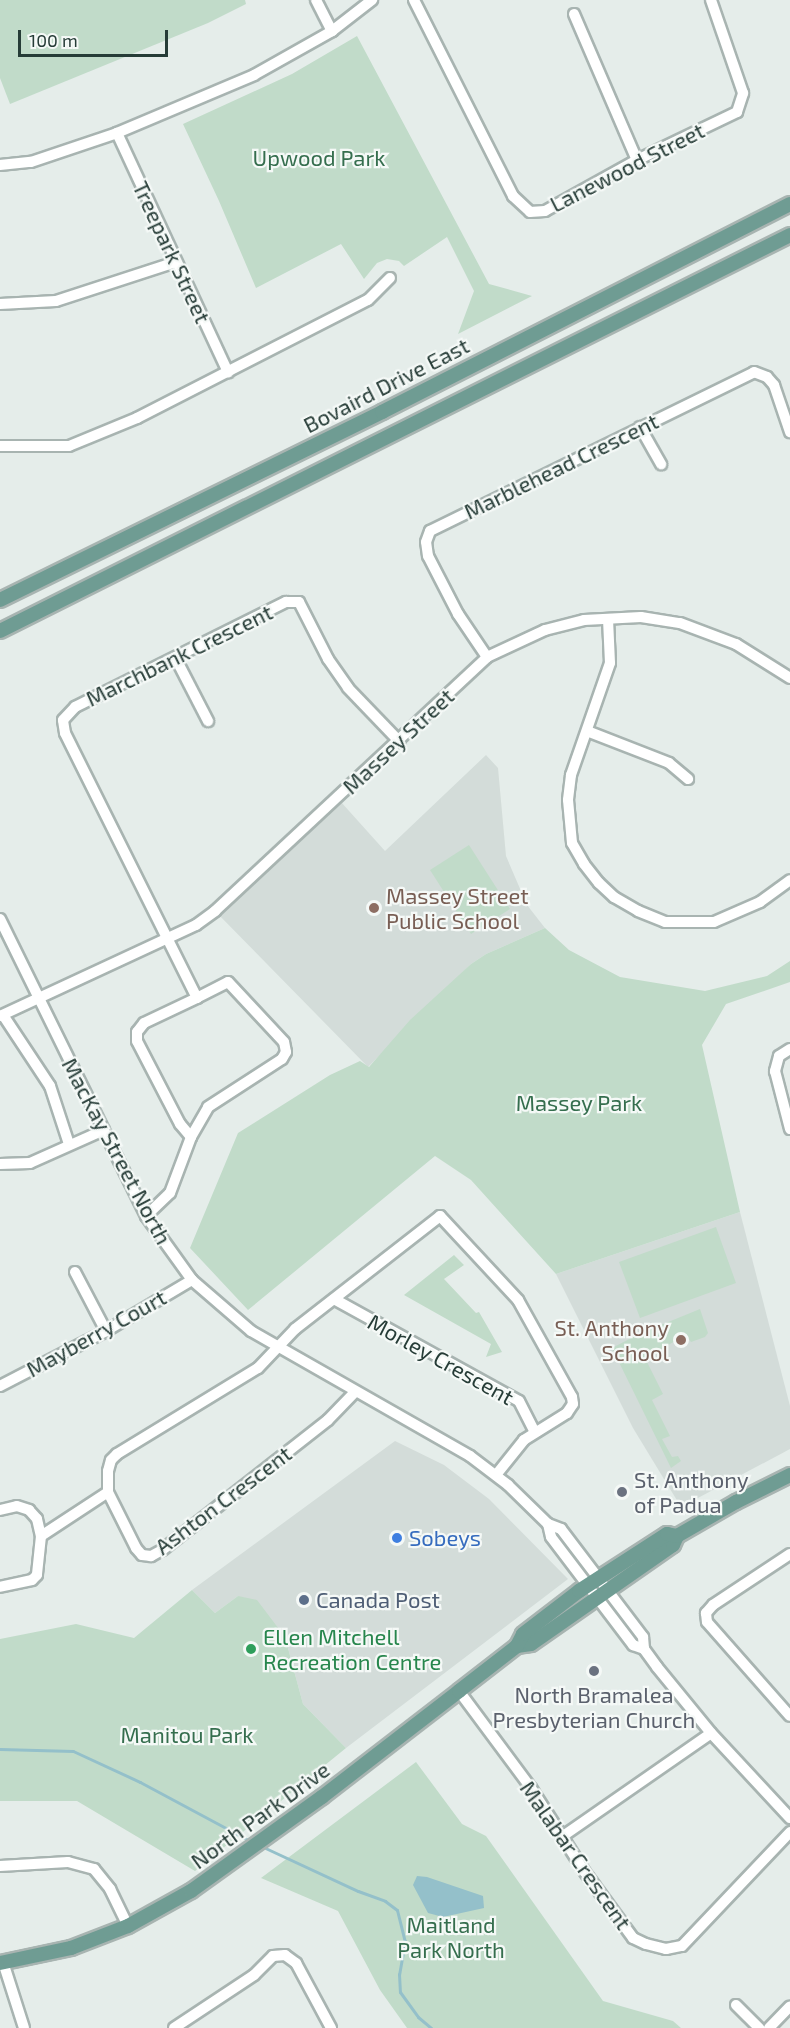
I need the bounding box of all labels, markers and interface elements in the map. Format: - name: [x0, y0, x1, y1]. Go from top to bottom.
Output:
- scale bar: [21, 18, 171, 56]
- text: 100 m: [29, 29, 78, 51]
- street label: Lanewood Street: [545, 117, 709, 217]
- park label: Upwood Park: [253, 145, 385, 171]
- street label: Treepark Street: [128, 177, 216, 327]
- street label: Bovaird Drive East: [299, 332, 473, 438]
- street label: Marblehead Crescent: [460, 407, 662, 525]
- street label: Marchbank Crescent: [81, 598, 277, 712]
- street label: Massey Street: [337, 683, 459, 799]
- place label: Massey Street Public School: [386, 882, 529, 933]
- marker: Massey Street Public School: [367, 901, 381, 915]
- street label: MacKay Street North: [57, 1053, 177, 1249]
- park label: Massey Park: [515, 1090, 643, 1116]
- street label: Mayberry Court: [21, 1284, 171, 1382]
- street label: Morley Crescent: [363, 1308, 519, 1410]
- place label: St. Anthony School: [554, 1314, 669, 1366]
- marker: St. Anthony School: [674, 1333, 688, 1347]
- street label: Ashton Crescent: [150, 1440, 296, 1560]
- place label: St. Anthony of Padua: [634, 1466, 749, 1518]
- marker: St. Anthony of Padua: [615, 1485, 629, 1499]
- place label: Sobeys: [409, 1525, 481, 1551]
- marker: Sobeys: [390, 1531, 404, 1545]
- place label: Canada Post: [316, 1587, 440, 1613]
- marker: Canada Post: [297, 1593, 311, 1607]
- place label: Ellen Mitchell Recreation Centre: [263, 1623, 441, 1675]
- marker: Ellen Mitchell Recreation Centre: [244, 1642, 258, 1656]
- marker: North Bramalea Presbyterian Church: [587, 1664, 601, 1678]
- place label: North Bramalea Presbyterian Church: [493, 1681, 695, 1732]
- park label: Manitou Park: [121, 1722, 253, 1748]
- street label: North Park Drive: [185, 1756, 335, 1874]
- street label: Malabar Crescent: [515, 1775, 637, 1935]
- park label: Maitland Park North: [397, 1911, 505, 1963]

